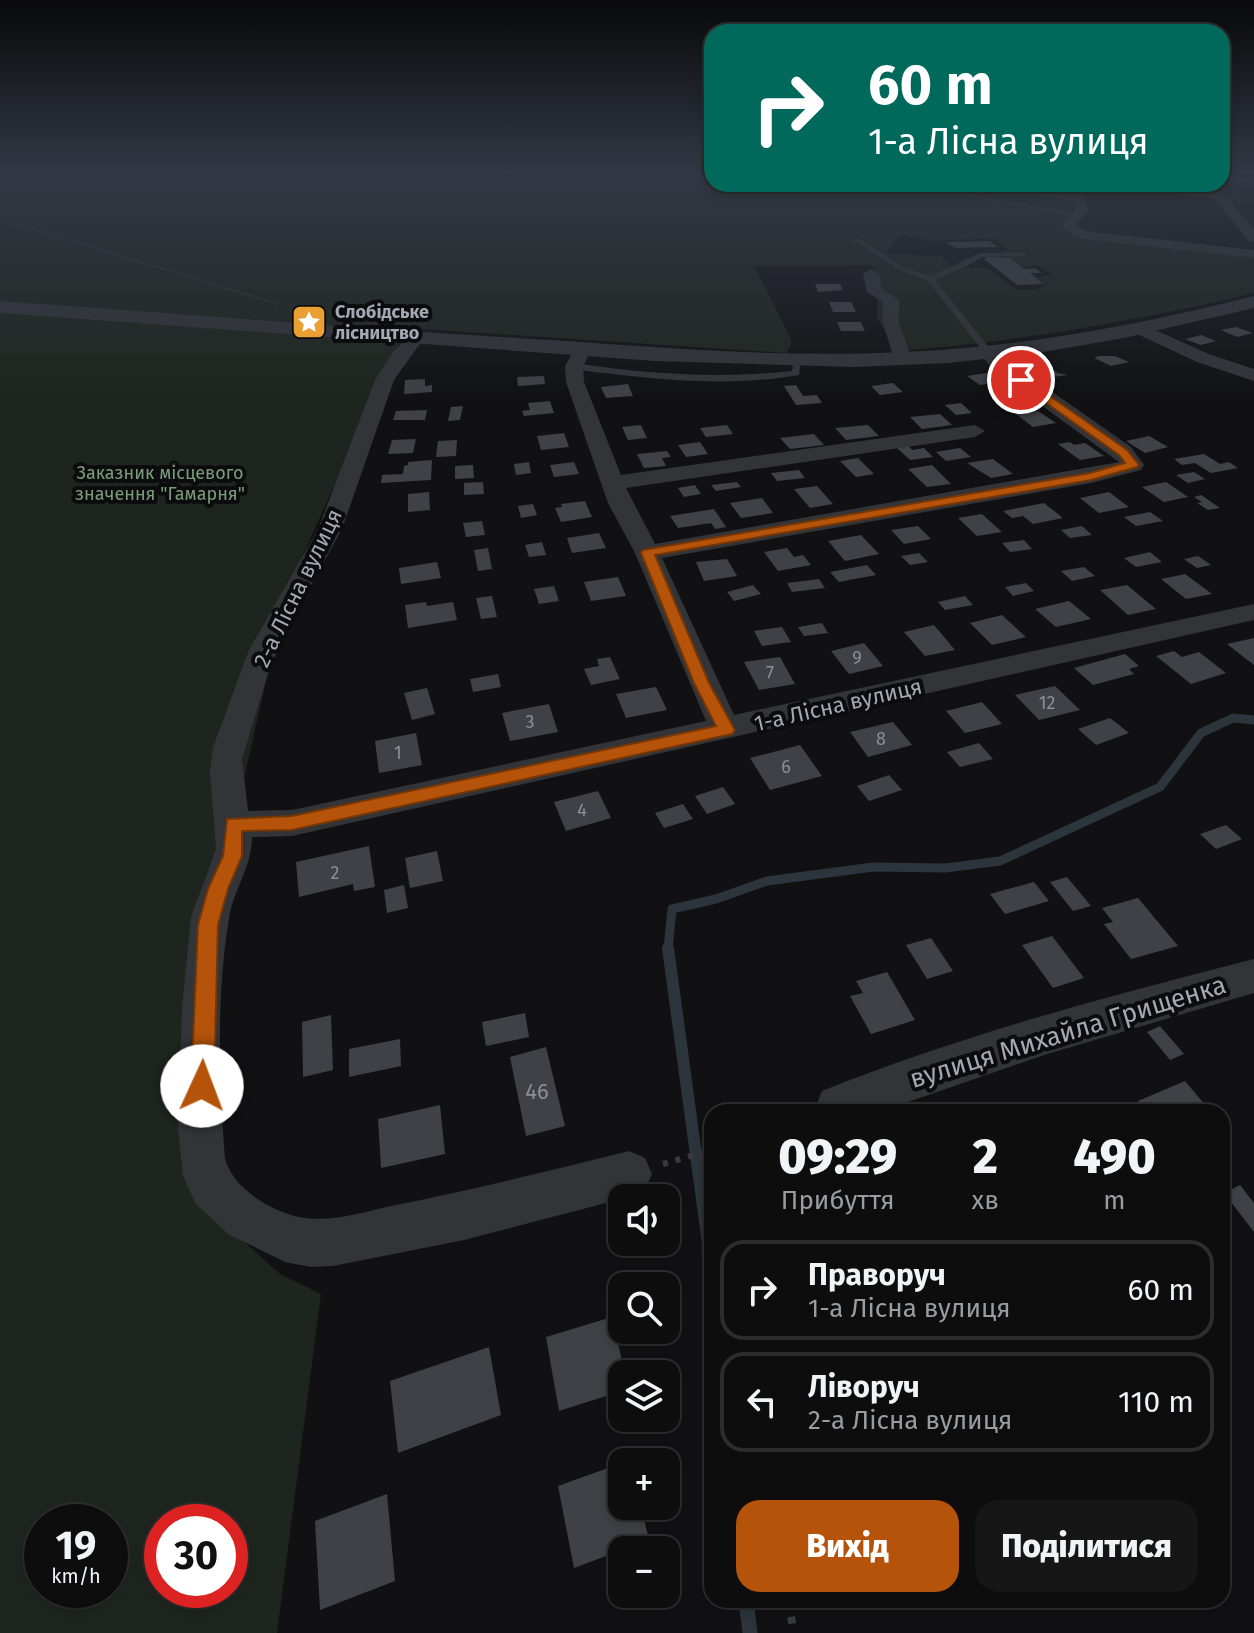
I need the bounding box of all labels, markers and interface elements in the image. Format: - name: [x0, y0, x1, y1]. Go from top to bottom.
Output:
- text: 60 m: [868, 52, 993, 119]
- icon: right: [736, 56, 840, 160]
- text: 1-а Лісна вулиця: [868, 120, 1149, 164]
- place label: Слобідське лісництво: [335, 301, 429, 344]
- place icon: Слобідське лісництво: [290, 303, 328, 341]
- pin: [987, 346, 1055, 414]
- icon: arrive: [999, 358, 1043, 402]
- park label: Заказник місцевого значення "Гамарня": [75, 462, 245, 505]
- street label: 2-а Лісна вулиця: [248, 504, 348, 672]
- house number: 9: [852, 647, 862, 669]
- house number: 7: [766, 662, 774, 684]
- street label: 1-а Лісна вулиця: [751, 673, 925, 737]
- house number: 12: [1039, 692, 1055, 714]
- house number: 3: [526, 711, 534, 733]
- house number: 8: [876, 728, 886, 750]
- house number: 1: [394, 742, 402, 764]
- house number: 6: [781, 756, 791, 778]
- house number: 4: [577, 799, 587, 821]
- house number: 2: [331, 862, 340, 884]
- street label: вулиця Михайла Грищенка: [906, 969, 1230, 1095]
- position arrow: [160, 1044, 244, 1128]
- house number: 46: [525, 1078, 549, 1105]
- text: 09:29: [778, 1128, 897, 1186]
- text: 2: [973, 1128, 998, 1186]
- text: 490: [1073, 1128, 1156, 1186]
- map controls: [608, 1184, 680, 1608]
- button: sound: [608, 1184, 680, 1256]
- text: Прибуття: [781, 1185, 895, 1216]
- text: хв: [972, 1185, 999, 1216]
- text: m: [1103, 1185, 1126, 1216]
- text: Праворуч: [808, 1257, 946, 1293]
- icon: right: [740, 1268, 784, 1312]
- button: search: [608, 1272, 680, 1344]
- text: 60 m: [1128, 1272, 1194, 1308]
- text: 1-а Лісна вулиця: [808, 1293, 1011, 1324]
- button: layers: [608, 1360, 680, 1432]
- text: Ліворуч: [808, 1369, 920, 1405]
- icon: left: [740, 1380, 784, 1424]
- text: 110 m: [1118, 1384, 1194, 1420]
- text: 2-а Лісна вулиця: [808, 1405, 1012, 1436]
- button: +: [608, 1448, 680, 1520]
- button: Вихід: [736, 1500, 959, 1592]
- button: Поділитися: [975, 1500, 1198, 1592]
- speed limit sign: 30: [144, 1504, 248, 1608]
- text: 19: [56, 1522, 96, 1570]
- button: −: [608, 1536, 680, 1608]
- text: km/h: [51, 1564, 101, 1588]

